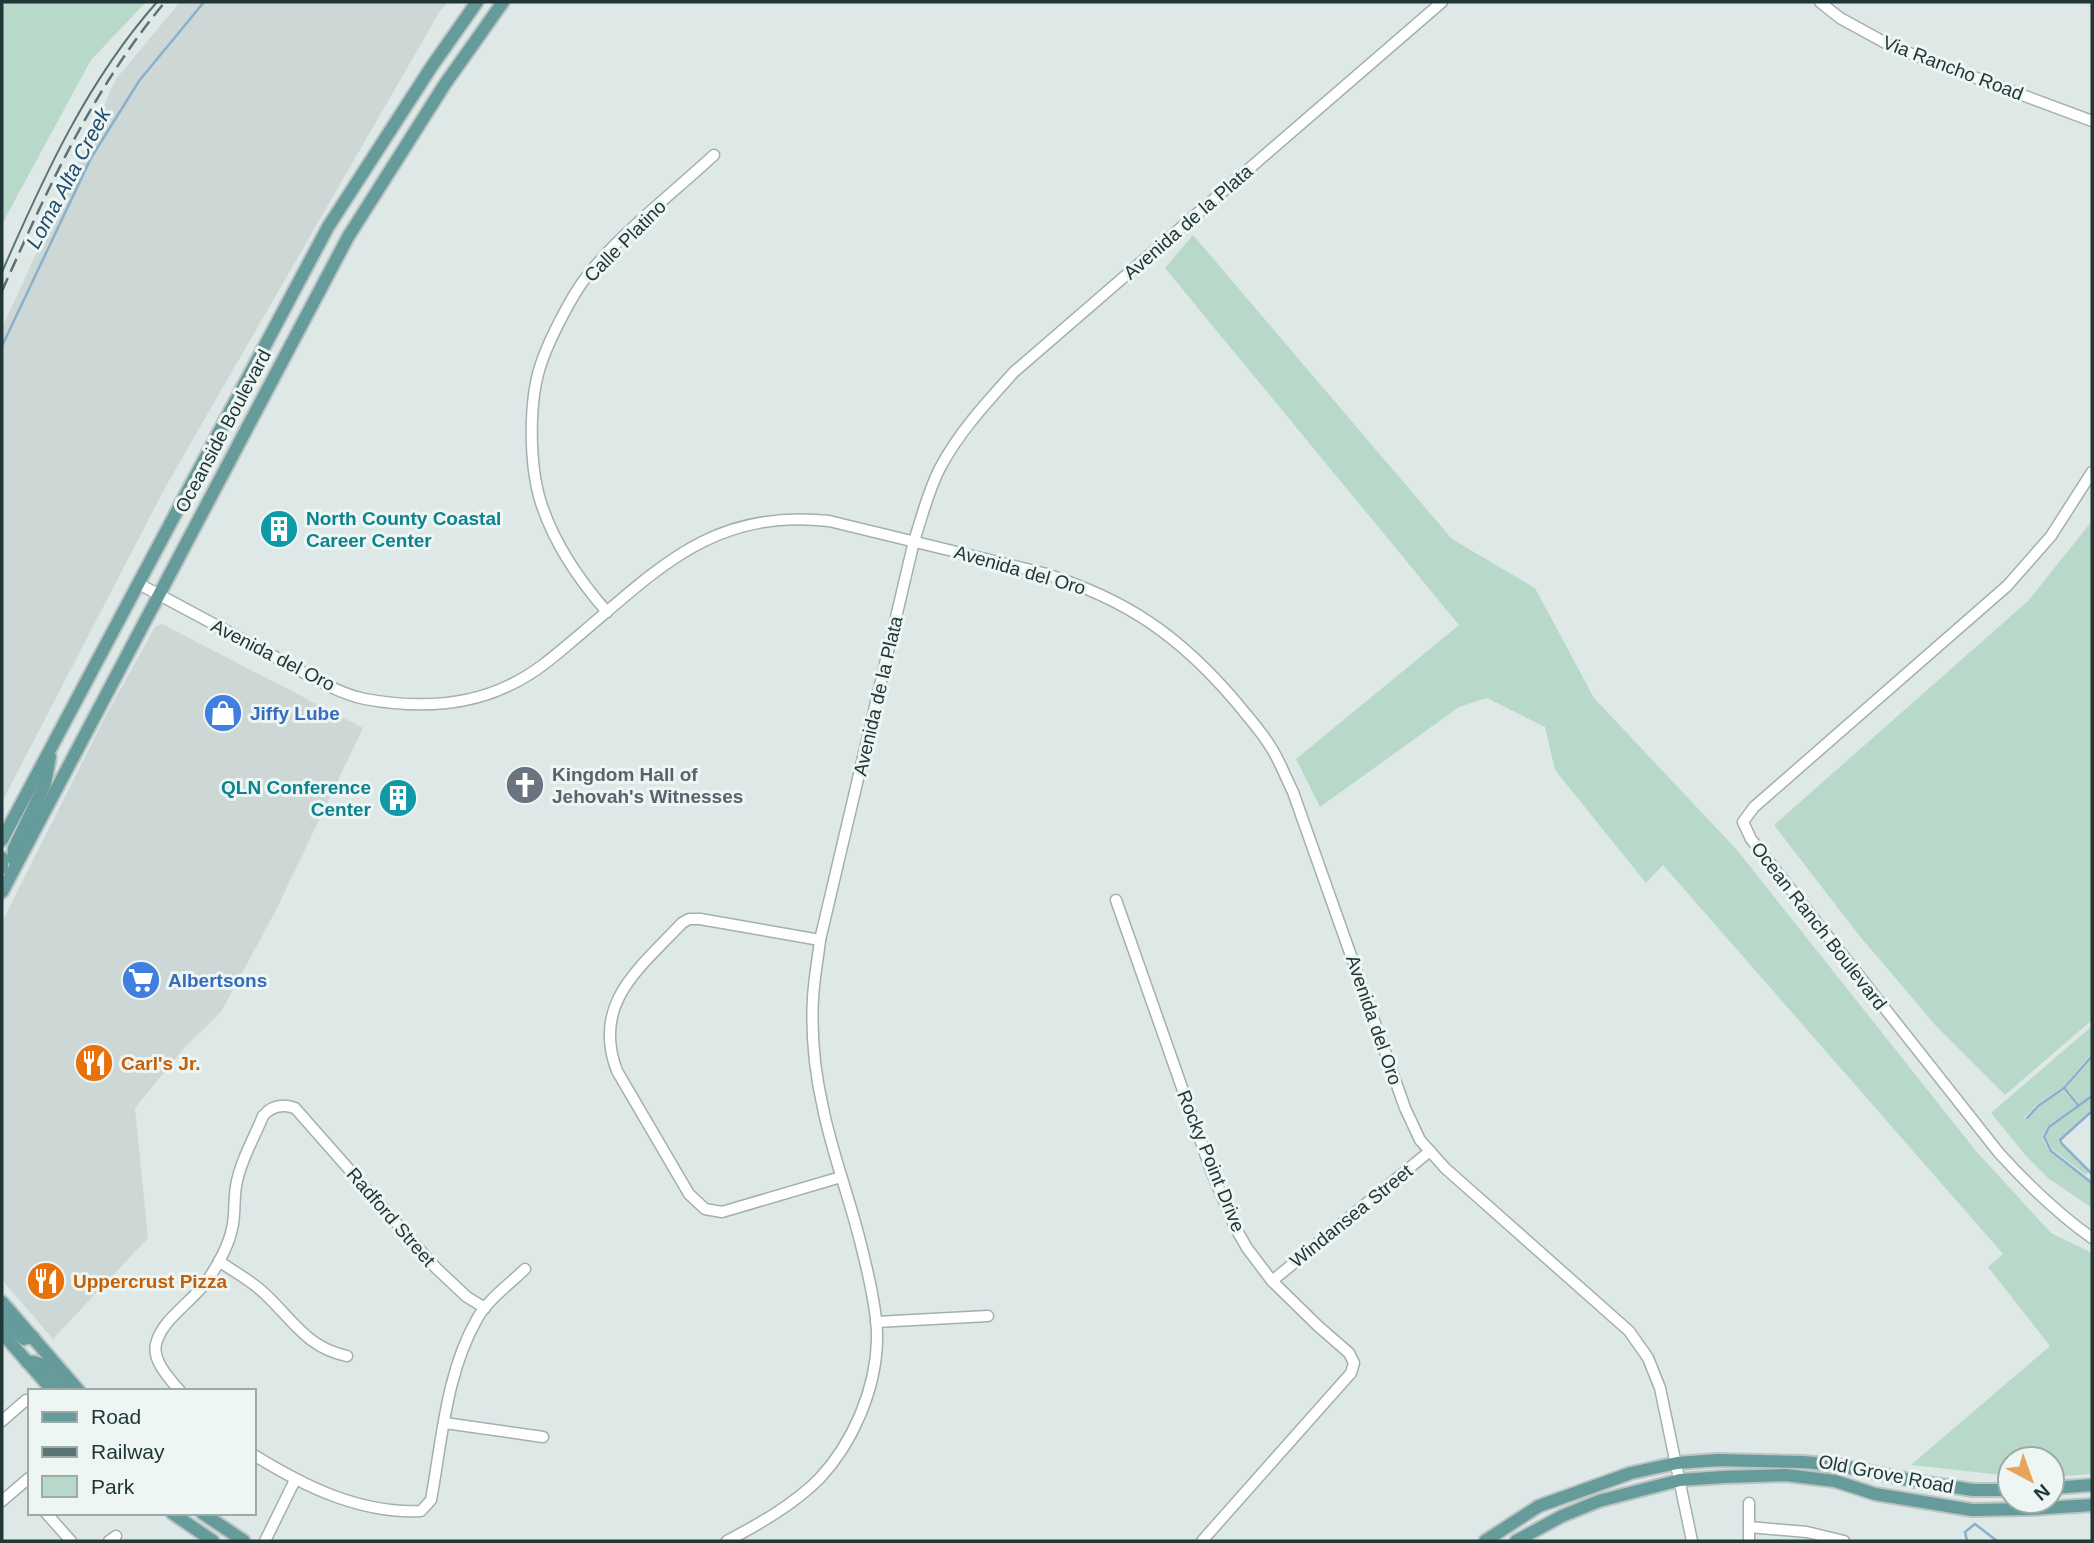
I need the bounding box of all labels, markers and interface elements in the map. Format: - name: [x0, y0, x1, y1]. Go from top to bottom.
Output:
- street label: Via Rancho Road: [1880, 32, 2026, 104]
- water label: Loma Alta Creek: [21, 103, 115, 252]
- street label: Avenida de la Plata: [1119, 160, 1257, 284]
- street label: Calle Platino: [580, 196, 670, 286]
- street label: Oceanside Boulevard: [171, 346, 275, 516]
- building icon: North County Coastal Career Center: [258, 508, 300, 550]
- place label: North County Coastal Career Center: [306, 508, 501, 551]
- street label: Avenida del Oro: [952, 541, 1088, 599]
- street label: Avenida de la Plata: [849, 614, 907, 778]
- street label: Avenida del Oro: [208, 615, 338, 695]
- shop icon: Jiffy Lube: [202, 692, 244, 734]
- place label: Jiffy Lube: [250, 703, 340, 724]
- church icon: Kingdom Hall of Jehovah's Witnesses: [504, 764, 546, 806]
- place label: Kingdom Hall of Jehovah's Witnesses: [552, 764, 743, 807]
- place label: QLN Conference Center: [221, 777, 372, 820]
- building icon: QLN Conference Center: [377, 777, 419, 819]
- street label: Ocean Ranch Boulevard: [1747, 838, 1891, 1014]
- street label: Avenida del Oro: [1342, 952, 1406, 1088]
- supermarket icon: Albertsons: [120, 959, 162, 1001]
- place label: Albertsons: [168, 970, 267, 991]
- restaurant icon: Carl's Jr.: [73, 1042, 115, 1084]
- place label: Carl's Jr.: [121, 1053, 201, 1074]
- street label: Rocky Point Drive: [1173, 1087, 1249, 1235]
- street label: Windansea Street: [1286, 1160, 1417, 1272]
- street label: Radford Street: [343, 1163, 440, 1271]
- restaurant icon: Uppercrust Pizza: [25, 1260, 67, 1302]
- place label: Uppercrust Pizza: [73, 1271, 228, 1292]
- legend: [28, 1389, 256, 1515]
- text: Road: [91, 1405, 141, 1428]
- text: Railway: [91, 1440, 165, 1463]
- north arrow: [1996, 1445, 2066, 1515]
- street label: Old Grove Road: [1817, 1451, 1955, 1497]
- text: Park: [91, 1475, 135, 1498]
- text: N: [2030, 1480, 2054, 1505]

